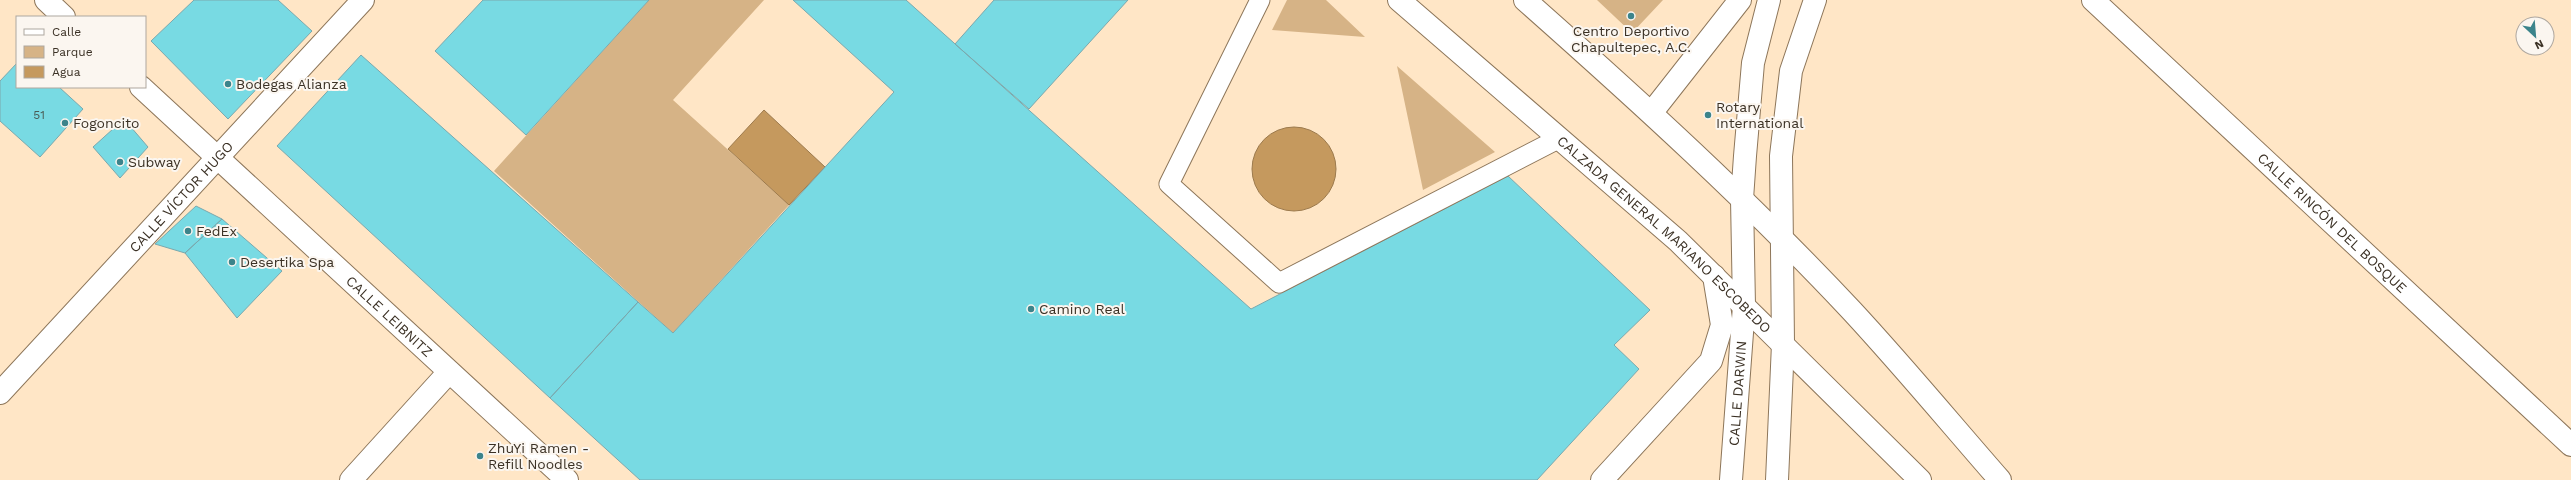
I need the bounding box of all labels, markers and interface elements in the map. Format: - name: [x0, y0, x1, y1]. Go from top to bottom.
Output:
- marker: Centro Deportivo Chapultepec, A.C.: [1626, 11, 1636, 21]
- legend: [16, 16, 146, 88]
- north arrow: [2515, 16, 2555, 56]
- place label: Centro Deportivo Chapultepec, A.C.: [1571, 23, 1691, 55]
- text: Calle: [52, 25, 81, 39]
- text: N: [2533, 37, 2546, 52]
- text: Parque: [52, 45, 93, 59]
- text: Agua: [52, 65, 81, 79]
- place label: Bodegas Alianza: [236, 76, 347, 92]
- marker: Bodegas Alianza: [223, 79, 233, 89]
- place label: Rotary International: [1716, 99, 1804, 131]
- house number: 51: [33, 108, 45, 122]
- marker: Rotary International: [1703, 110, 1713, 120]
- place label: Fogoncito: [73, 115, 140, 131]
- marker: Fogoncito: [60, 118, 70, 128]
- street label: CALZADA GENERAL MARIANO ESCOBEDO: [1554, 132, 1774, 336]
- street label: CALLE VÍCTOR HUGO: [126, 138, 236, 256]
- street label: CALLE RINCÓN DEL BOSQUE: [2254, 149, 2410, 296]
- place label: Subway: [128, 154, 181, 170]
- marker: Subway: [115, 157, 125, 167]
- place label: FedEx: [196, 223, 237, 239]
- marker: FedEx: [183, 226, 193, 236]
- place label: Desertika Spa: [240, 254, 334, 270]
- marker: Desertika Spa: [227, 257, 237, 267]
- street label: CALLE LEIBNITZ: [343, 272, 436, 360]
- place label: Camino Real: [1039, 301, 1126, 317]
- marker: Camino Real: [1026, 304, 1036, 314]
- street label: CALLE DARWIN: [1726, 340, 1749, 446]
- place label: ZhuYi Ramen - Refill Noodles: [488, 440, 589, 472]
- marker: ZhuYi Ramen - Refill Noodles: [475, 451, 485, 461]

